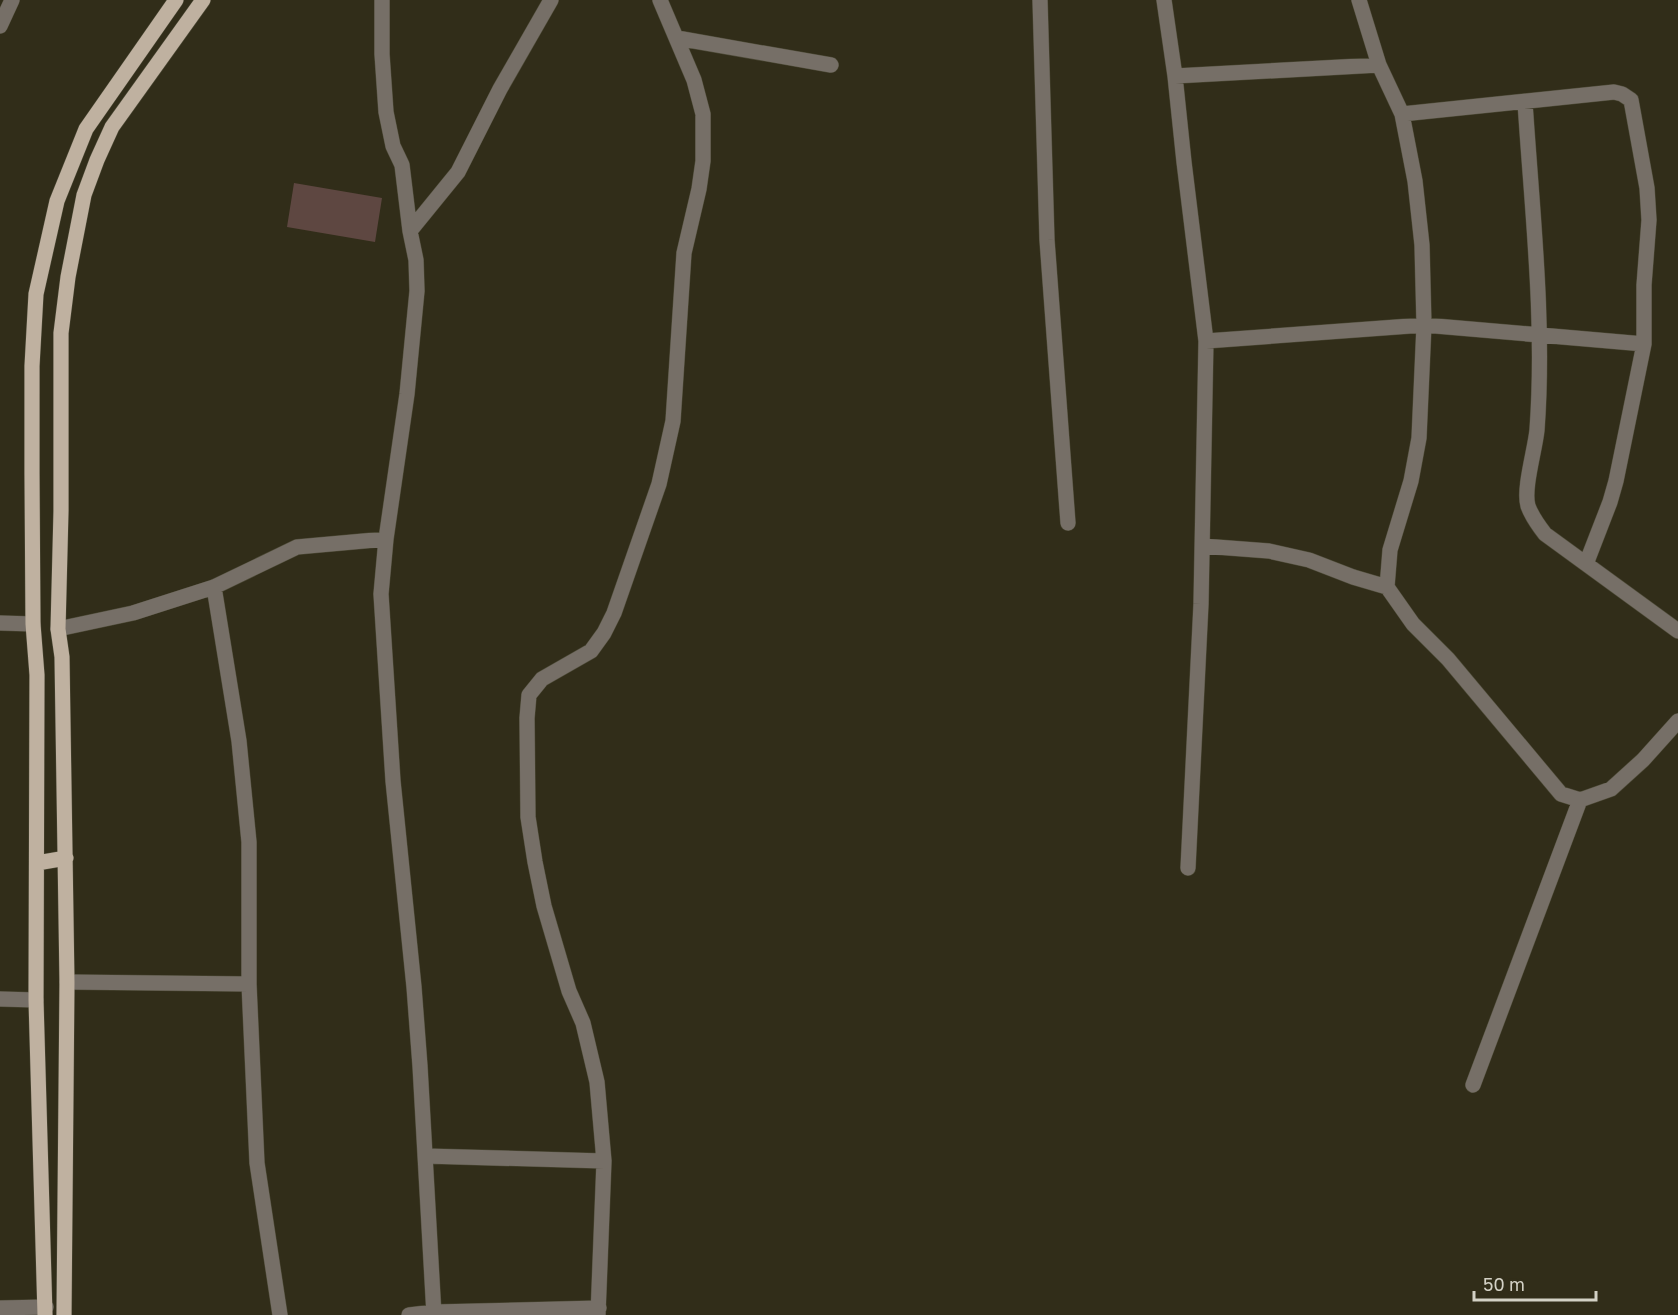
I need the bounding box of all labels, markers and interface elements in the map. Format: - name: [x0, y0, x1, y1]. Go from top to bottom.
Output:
- scale bar: [1474, 1264, 1596, 1302]
- text: 50 m: [1483, 1273, 1525, 1295]

